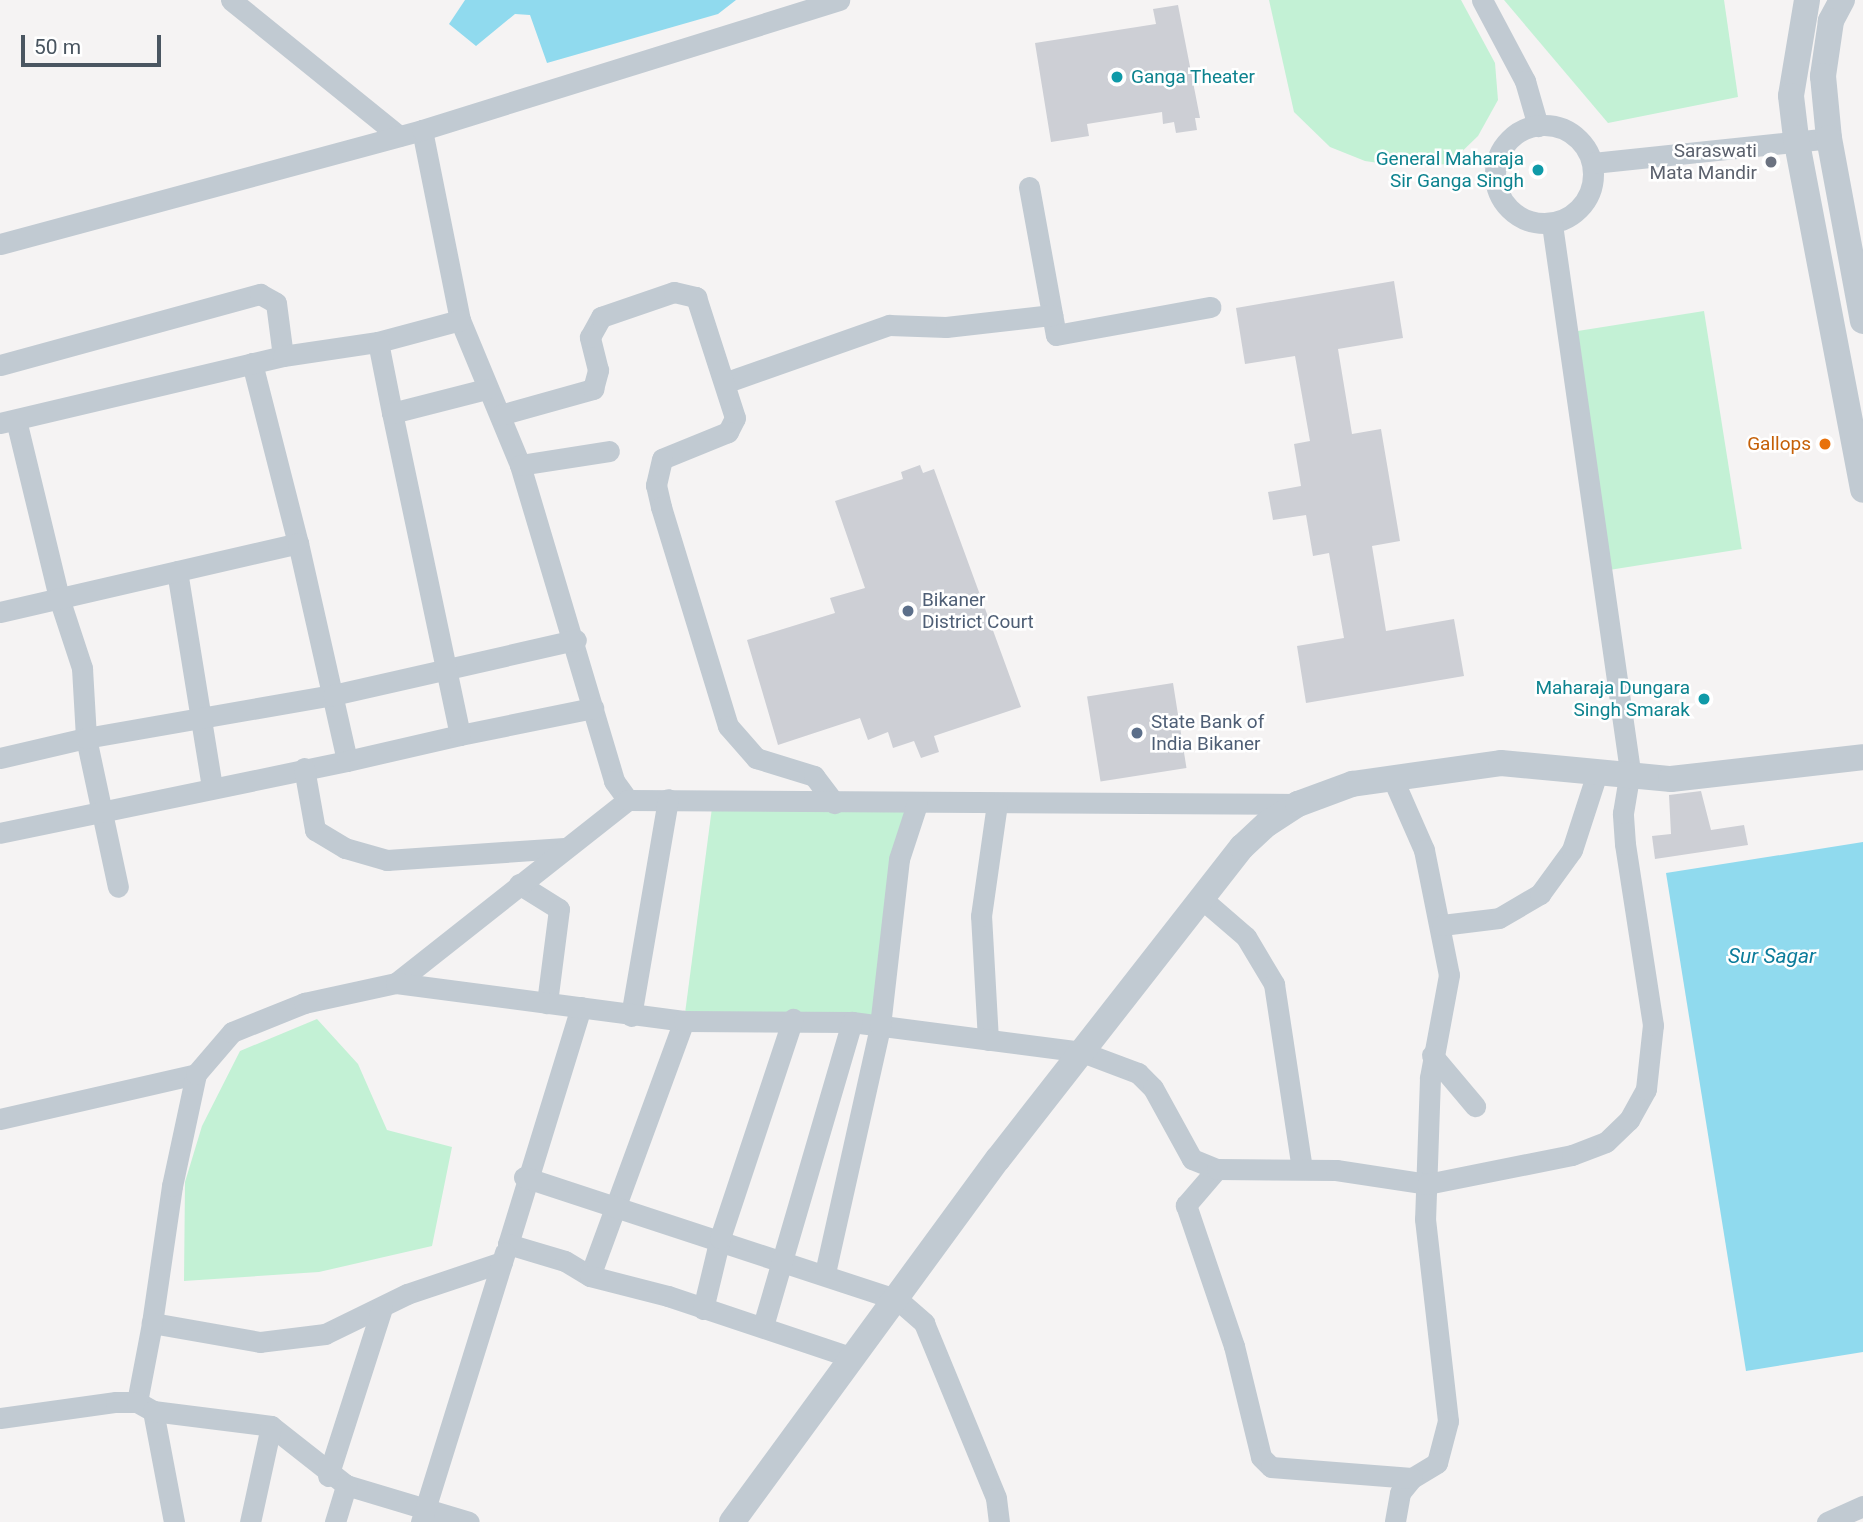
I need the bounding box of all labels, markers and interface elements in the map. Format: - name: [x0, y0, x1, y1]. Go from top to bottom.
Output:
- scale bar: [24, 21, 164, 65]
- text: 50 m: [34, 35, 81, 59]
- place label: Ganga Theater: [1131, 66, 1255, 88]
- marker: Ganga Theater: [1109, 69, 1125, 85]
- place label: Saraswati Mata Mandir: [1650, 140, 1757, 184]
- place label: General Maharaja Sir Ganga Singh: [1376, 148, 1524, 192]
- marker: Saraswati Mata Mandir: [1763, 154, 1779, 170]
- marker: General Maharaja Sir Ganga Singh: [1530, 162, 1546, 178]
- place label: Gallops: [1747, 433, 1811, 455]
- marker: Gallops: [1817, 436, 1833, 452]
- place label: Bikaner District Court: [922, 589, 1034, 633]
- marker: Bikaner District Court: [900, 603, 916, 619]
- place label: Maharaja Dungara Singh Smarak: [1535, 677, 1690, 721]
- marker: Maharaja Dungara Singh Smarak: [1696, 691, 1712, 707]
- place label: State Bank of India Bikaner: [1151, 711, 1264, 755]
- marker: State Bank of India Bikaner: [1129, 725, 1145, 741]
- water label: Sur Sagar: [1728, 943, 1816, 969]

